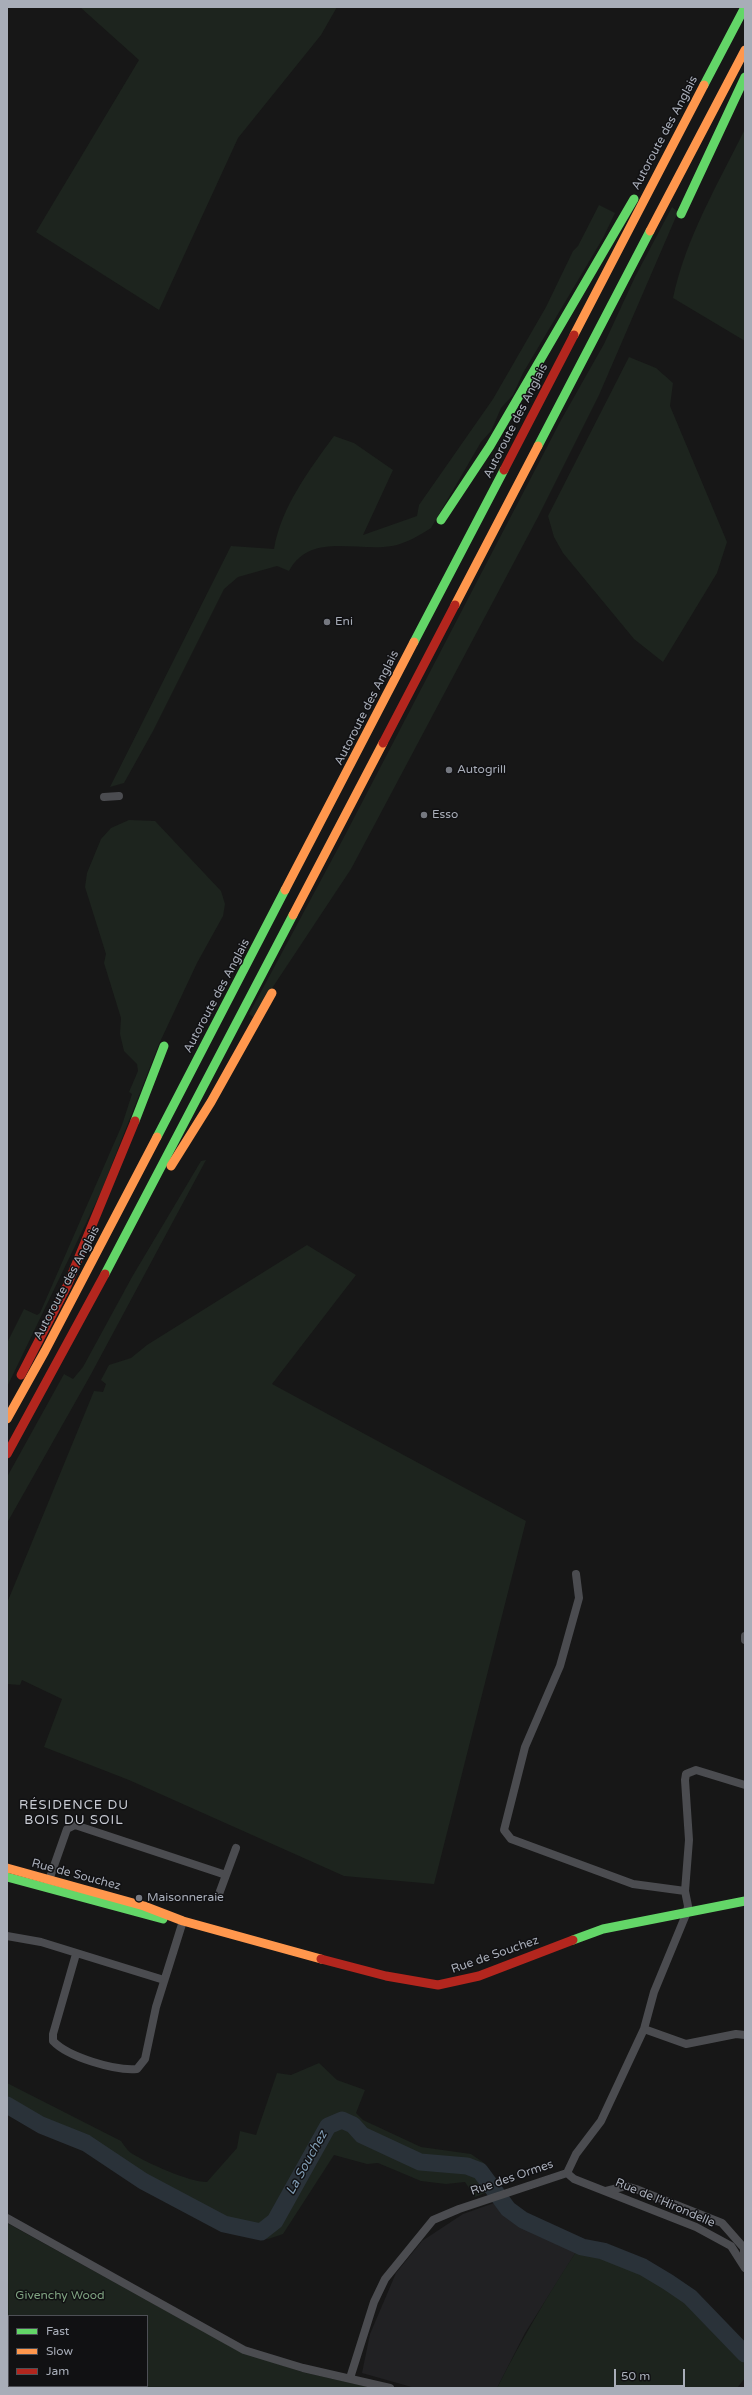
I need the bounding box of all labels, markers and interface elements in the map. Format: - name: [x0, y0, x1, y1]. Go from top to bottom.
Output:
- street label: Autoroute des Anglais: [629, 74, 701, 192]
- street label: Autoroute des Anglais: [481, 361, 551, 481]
- place label: Eni: [335, 615, 353, 629]
- marker: Eni: [322, 617, 332, 627]
- street label: Autoroute des Anglais: [332, 648, 402, 768]
- place label: Autogrill: [457, 763, 506, 777]
- marker: Autogrill: [444, 765, 454, 775]
- place label: Esso: [432, 808, 458, 822]
- marker: Esso: [419, 810, 429, 820]
- street label: Autoroute des Anglais: [181, 937, 253, 1055]
- street label: Autoroute des Anglais: [31, 1224, 103, 1342]
- district label: RÉSIDENCE DU BOIS DU SOIL: [19, 1798, 129, 1829]
- street label: Rue de Souchez: [30, 1856, 122, 1894]
- place label: Maisonneraie: [147, 1891, 224, 1905]
- marker: Maisonneraie: [134, 1893, 144, 1903]
- street label: Rue de Souchez: [449, 1933, 541, 1977]
- water label: La Souchez: [283, 2128, 331, 2198]
- street label: Rue des Ormes: [469, 2157, 555, 2199]
- street label: Rue de l'Hirondelle: [613, 2175, 717, 2231]
- park label: Givenchy Wood: [15, 2289, 105, 2303]
- legend: [8, 2315, 148, 2387]
- text: Fast: [46, 2324, 69, 2338]
- text: Slow: [46, 2344, 73, 2358]
- scale bar: [616, 2361, 687, 2387]
- text: Jam: [46, 2364, 69, 2378]
- text: 50 m: [621, 2369, 650, 2383]

